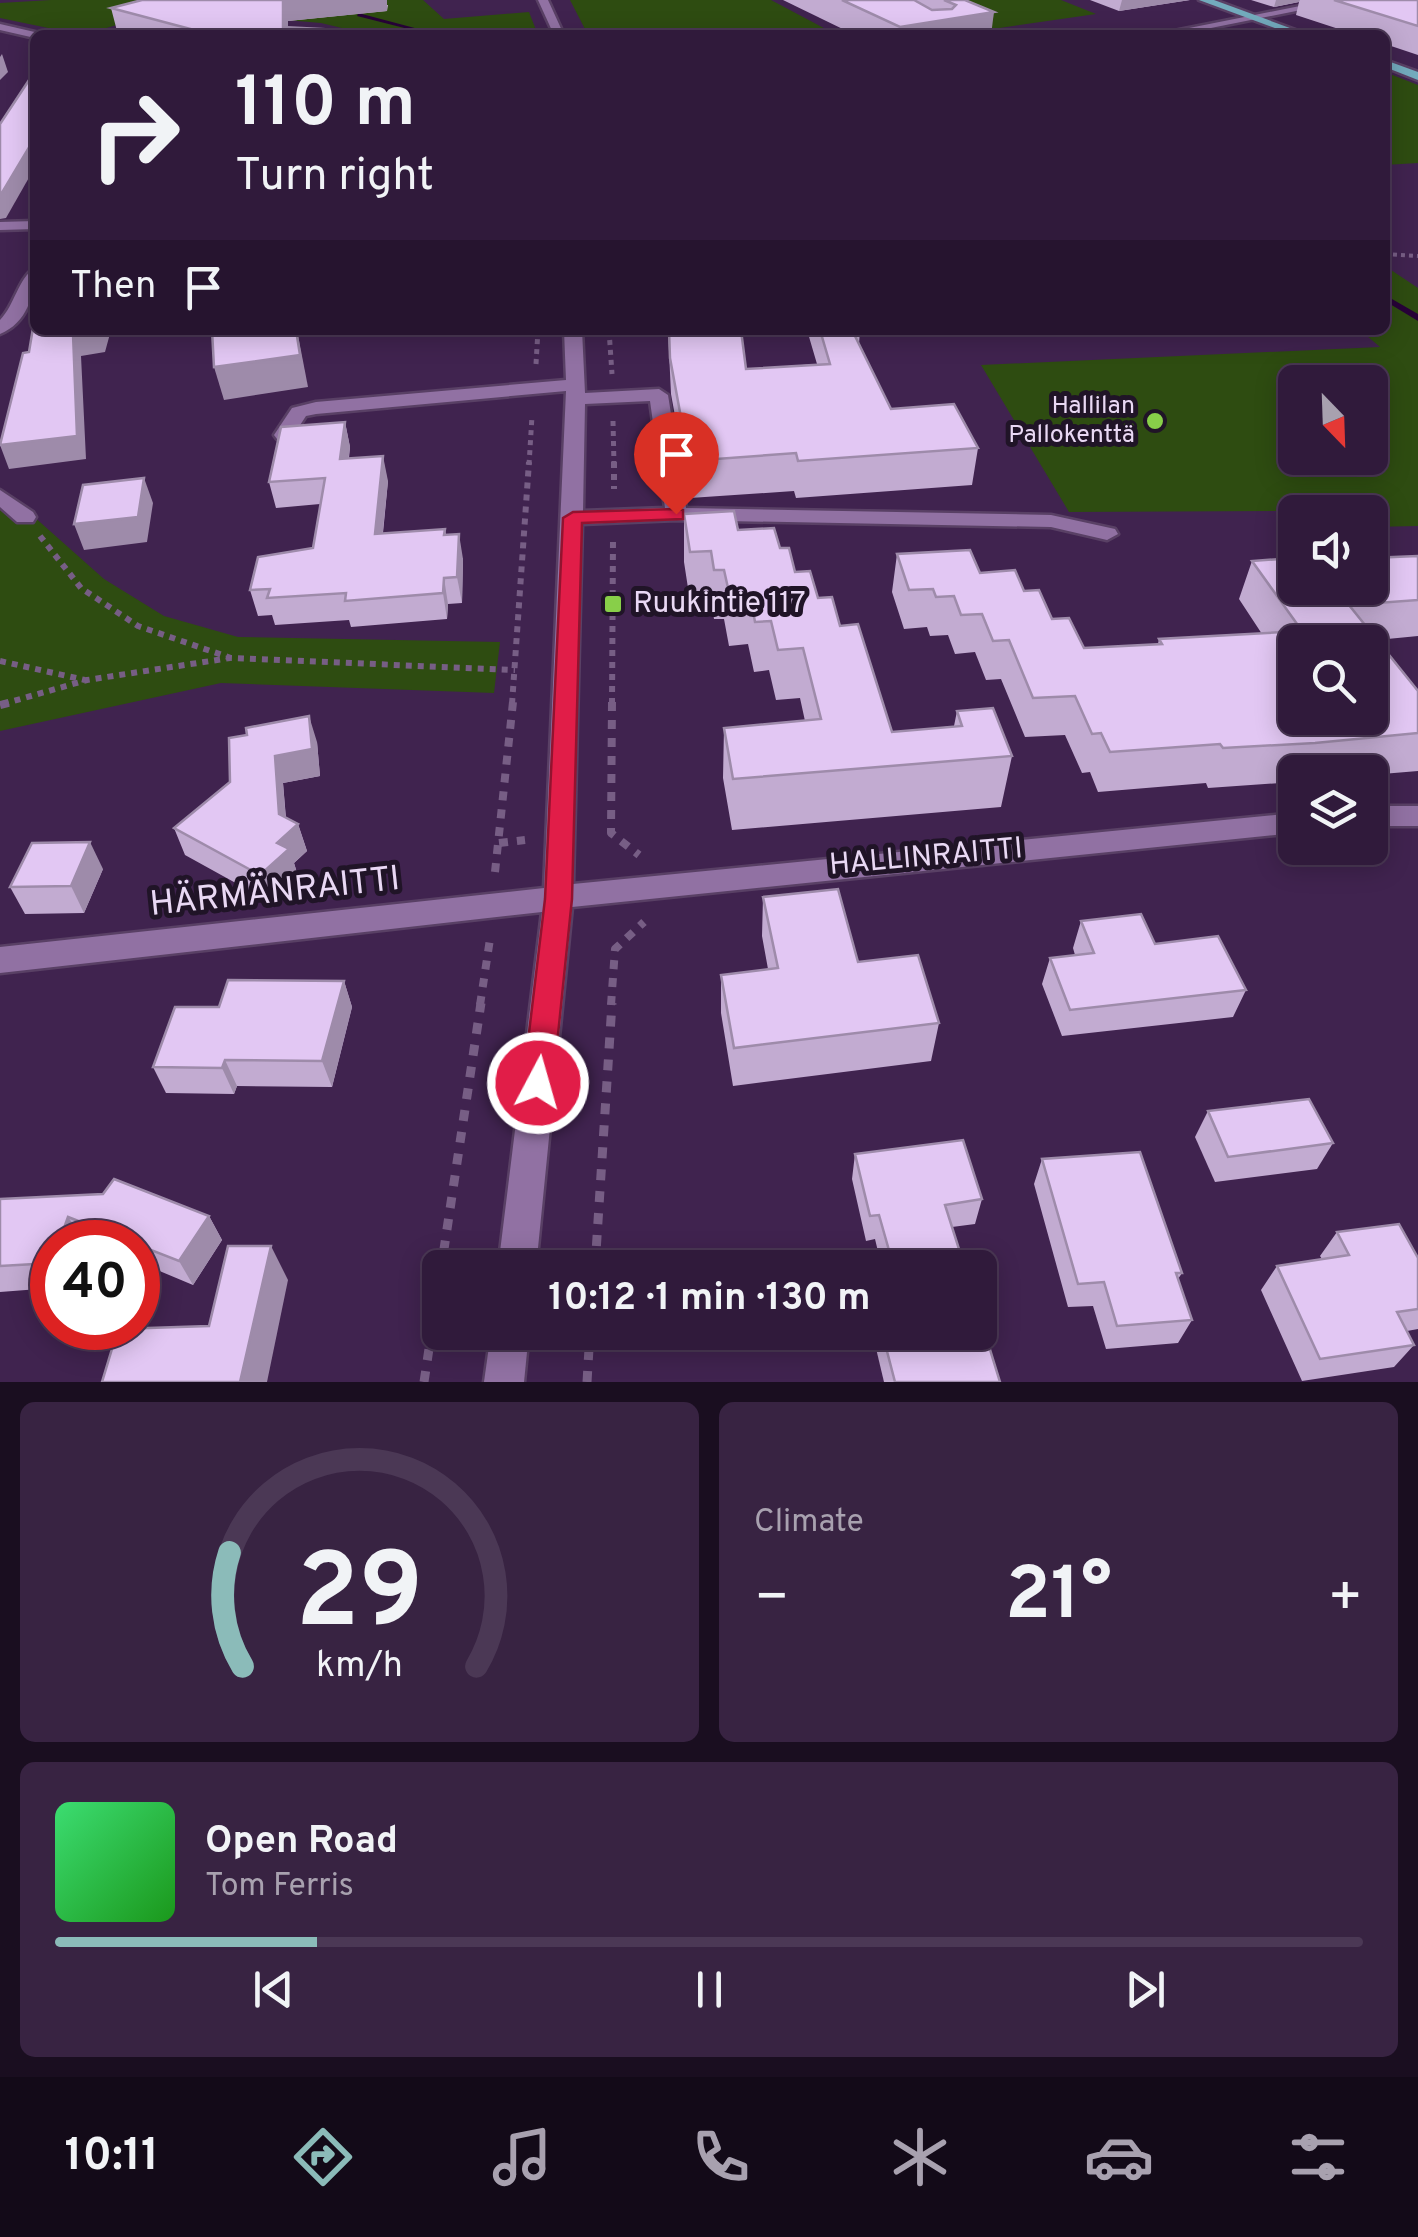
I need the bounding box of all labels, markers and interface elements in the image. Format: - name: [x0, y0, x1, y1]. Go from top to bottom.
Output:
- text: 110 m: [235, 62, 416, 151]
- icon: right: [70, 70, 200, 200]
- text: Turn right: [235, 149, 434, 206]
- icon: arrive: [176, 260, 231, 315]
- text: Then: [70, 263, 156, 312]
- north arrow: [1278, 365, 1388, 475]
- map controls: [1278, 365, 1388, 865]
- place label: Hallilan Pallokenttä: [1008, 391, 1135, 452]
- marker: Hallilan Pallokenttä: [1144, 410, 1166, 432]
- pin: [634, 412, 719, 515]
- icon: arrive: [649, 427, 704, 482]
- button: sound: [1278, 495, 1388, 605]
- place label: Ruukintie 117: [633, 586, 806, 623]
- marker: Ruukintie 117: [602, 593, 624, 615]
- button: search: [1278, 625, 1388, 735]
- button: layers: [1278, 755, 1388, 865]
- street label: HALLINRAITTI: [828, 831, 1024, 885]
- street label: HÄRMÄNRAITTI: [148, 858, 402, 928]
- position arrow: [486, 1031, 590, 1135]
- speed limit sign: 40: [30, 1220, 160, 1350]
- text: 10:12 · 1 min · 130 m: [548, 1275, 871, 1324]
- text: Climate: [754, 1503, 864, 1543]
- text: 29: [296, 1532, 423, 1664]
- text: 21°: [1005, 1551, 1112, 1646]
- text: −: [754, 1565, 789, 1635]
- text: +: [1328, 1565, 1363, 1635]
- text: km/h: [316, 1644, 403, 1690]
- text: Open Road: [205, 1818, 398, 1867]
- text: Tom Ferris: [205, 1867, 354, 1907]
- icon: previous: [246, 1962, 301, 2017]
- icon: pause: [682, 1962, 737, 2017]
- icon: next: [1118, 1962, 1173, 2017]
- icon: directions: [288, 2122, 358, 2192]
- icon: music: [487, 2122, 557, 2192]
- icon: phone: [686, 2122, 756, 2192]
- icon: climate: [885, 2122, 955, 2192]
- icon: car: [1084, 2122, 1154, 2192]
- icon: filters: [1283, 2122, 1353, 2192]
- text: 10:11: [65, 2129, 159, 2186]

